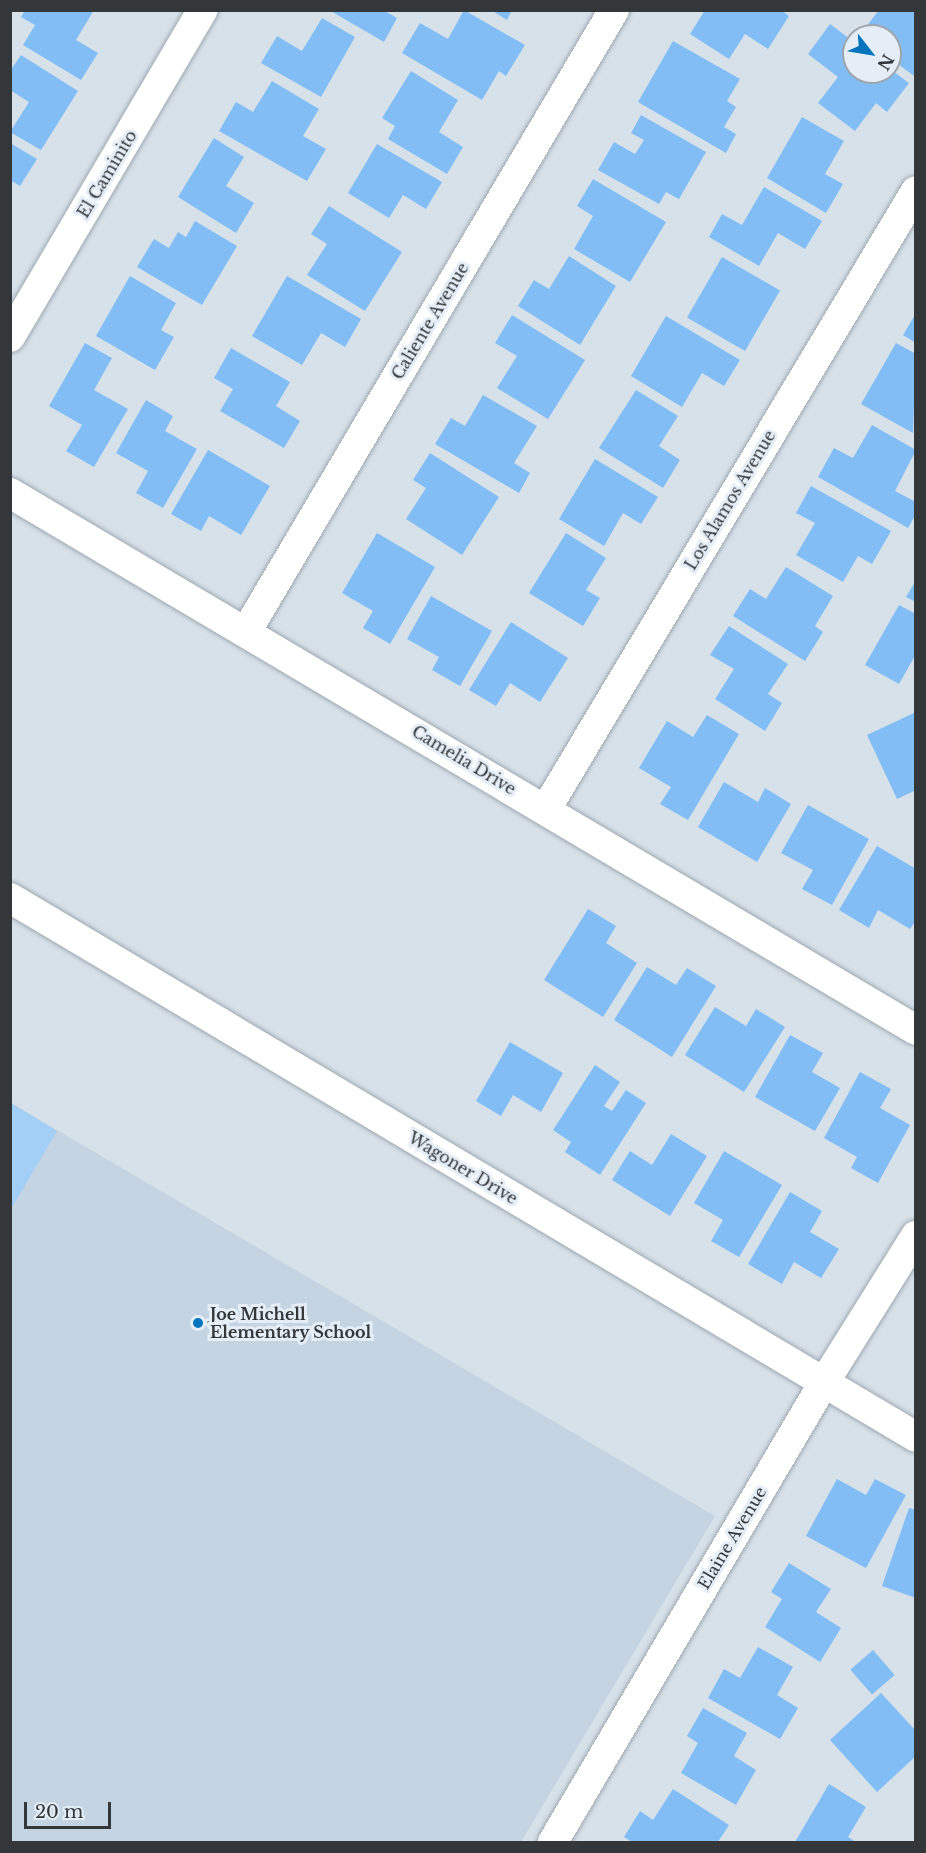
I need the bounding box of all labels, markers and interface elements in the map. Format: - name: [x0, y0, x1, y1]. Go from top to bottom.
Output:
- north arrow: [842, 24, 902, 84]
- text: N: [873, 51, 898, 74]
- street label: El Caminito: [73, 127, 141, 221]
- street label: Caliente Avenue: [387, 259, 473, 383]
- street label: Los Alamos Avenue: [680, 426, 780, 574]
- street label: Camelia Drive: [409, 721, 519, 799]
- street label: Wagoner Drive: [405, 1128, 521, 1208]
- place label: Joe Michell Elementary School: [210, 1304, 372, 1342]
- marker: Joe Michell Elementary School: [191, 1316, 205, 1330]
- street label: Elaine Avenue: [694, 1483, 770, 1593]
- scale bar: [27, 1790, 114, 1828]
- text: 20 m: [35, 1801, 83, 1823]

